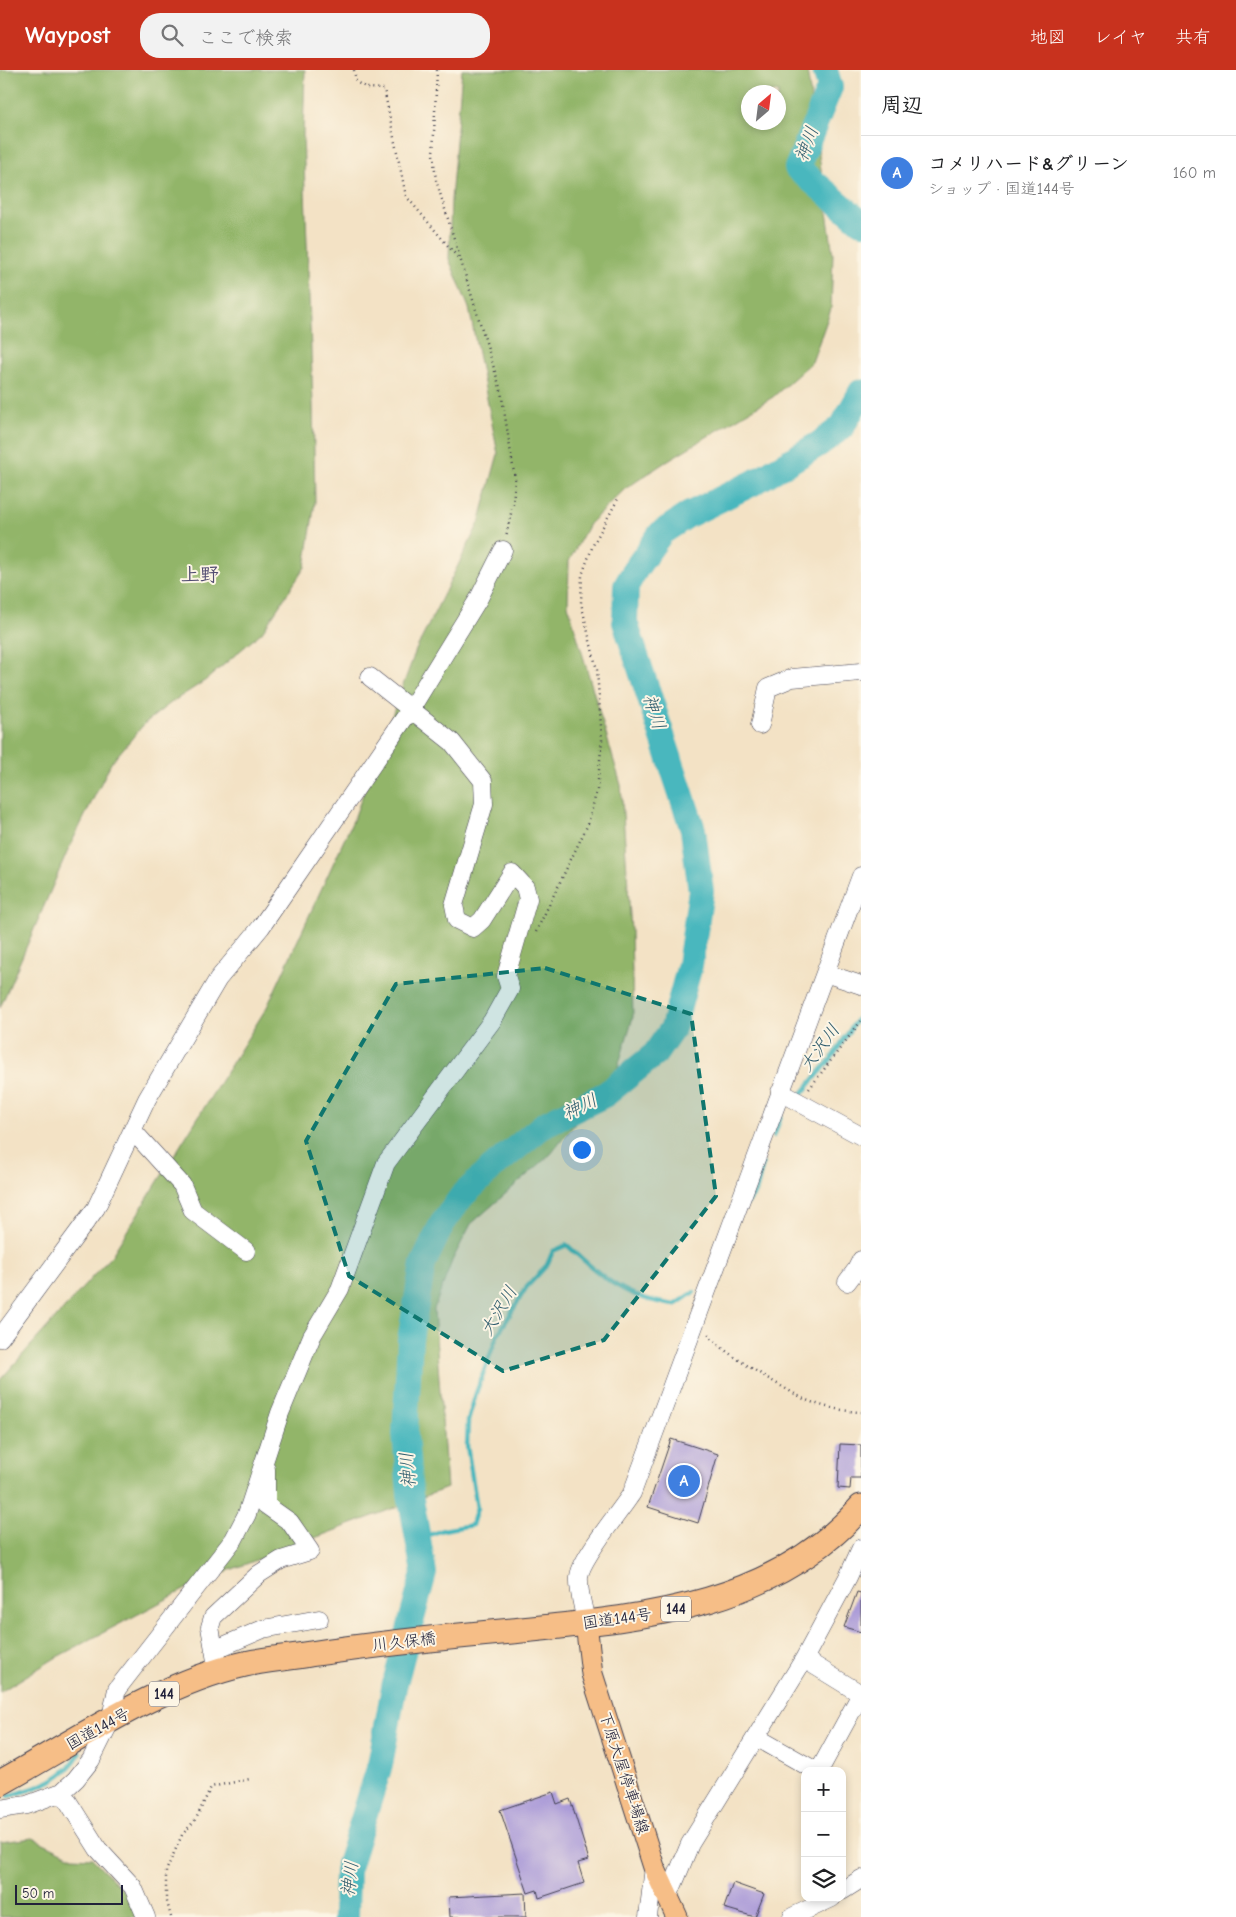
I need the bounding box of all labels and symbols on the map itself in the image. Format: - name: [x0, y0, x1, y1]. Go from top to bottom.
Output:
- north arrow: [741, 85, 786, 130]
- water label: 神川: [791, 123, 823, 165]
- district label: 上野: [181, 564, 219, 586]
- water label: 神川: [638, 692, 670, 732]
- water label: 大沢川: [796, 1020, 844, 1076]
- water label: 神川: [559, 1090, 601, 1124]
- your location: [569, 1137, 595, 1163]
- water label: 大沢川: [476, 1282, 522, 1340]
- water label: 神川: [396, 1451, 420, 1489]
- pin: A: [668, 1462, 700, 1500]
- road number: 144: [661, 1596, 691, 1622]
- street label: 国道144号: [581, 1605, 653, 1633]
- street label: 川久保橋: [371, 1629, 437, 1655]
- road number: 144: [149, 1682, 179, 1706]
- street label: 国道144号: [63, 1704, 133, 1754]
- street label: 下原大屋停車場線: [596, 1709, 652, 1837]
- water label: 神川: [337, 1860, 363, 1898]
- scale bar: [15, 1882, 122, 1905]

